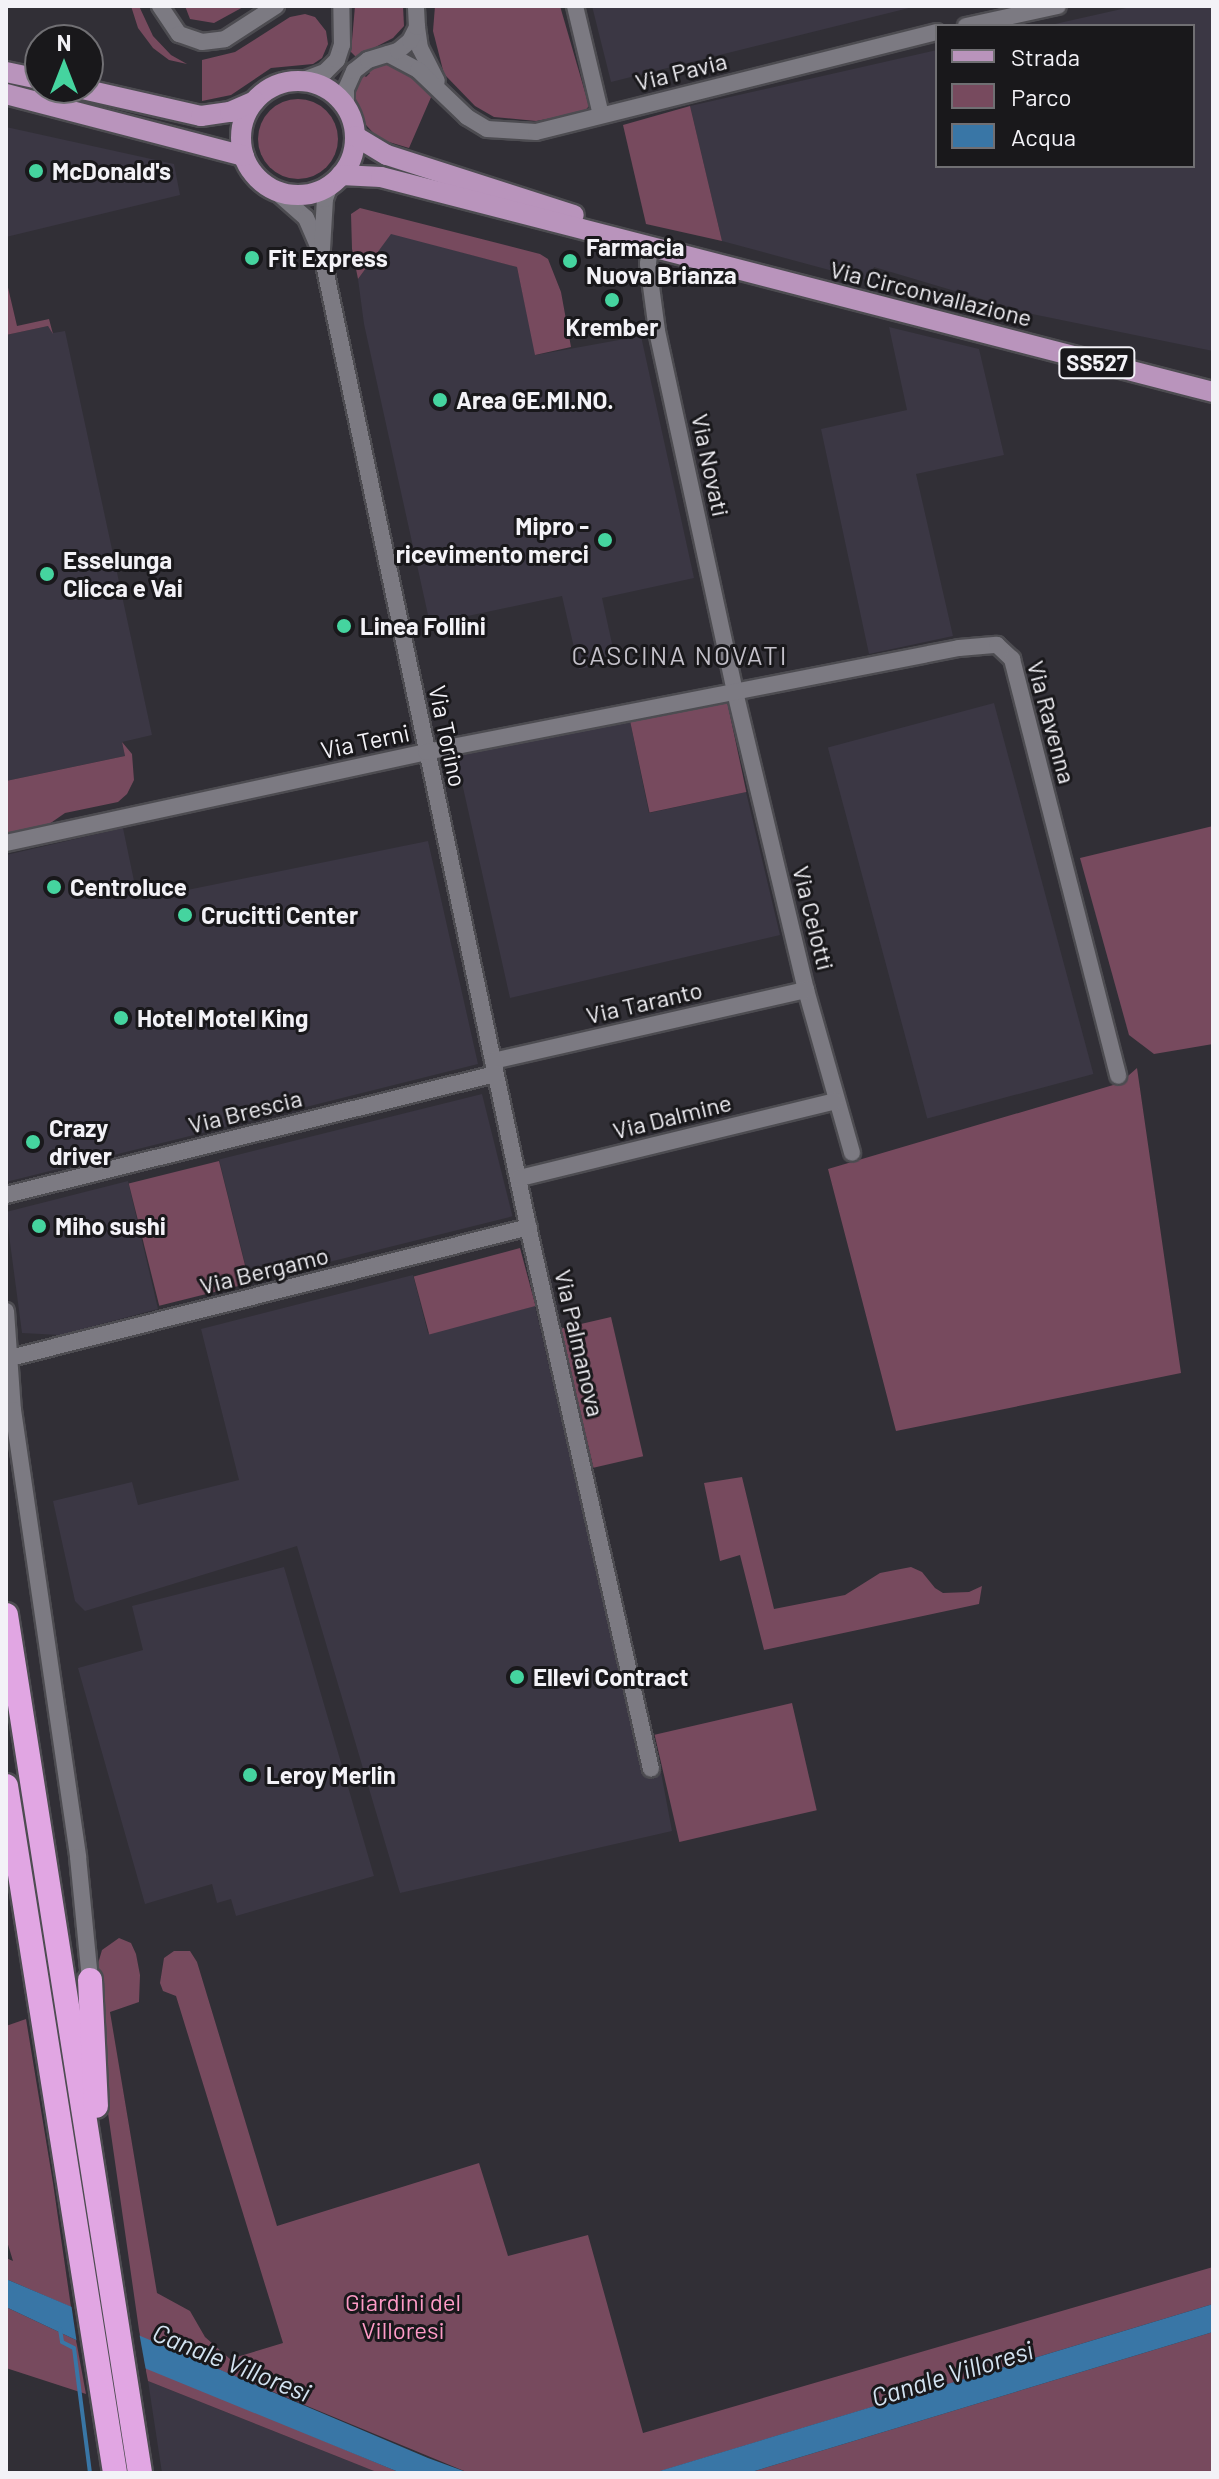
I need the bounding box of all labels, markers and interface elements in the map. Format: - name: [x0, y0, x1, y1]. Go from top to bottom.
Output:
- north arrow: [24, 24, 104, 104]
- legend: [935, 24, 1195, 168]
- text: N: [57, 29, 71, 55]
- text: Strada: [1011, 42, 1080, 71]
- street label: Via Pavia: [632, 46, 730, 96]
- text: Parco: [1011, 82, 1072, 111]
- text: Acqua: [1011, 122, 1076, 151]
- place label: McDonald's: [52, 157, 171, 185]
- marker: McDonald's: [27, 162, 45, 180]
- place label: Farmacia Nuova Brianza: [586, 233, 737, 289]
- place label: Fit Express: [268, 244, 388, 272]
- marker: Fit Express: [243, 249, 261, 267]
- marker: Farmacia Nuova Brianza: [561, 252, 579, 270]
- street label: Via Circonvallazione: [827, 254, 1035, 332]
- marker: Krember: [603, 291, 621, 309]
- place label: Krember: [566, 313, 658, 341]
- road number: SS527: [1057, 345, 1137, 381]
- place label: Area GE.MI.NO.: [456, 386, 614, 414]
- marker: Area GE.MI.NO.: [431, 391, 449, 409]
- street label: Via Novati: [686, 411, 736, 519]
- place label: Mipro - ricevimento merci: [396, 512, 589, 568]
- marker: Mipro - ricevimento merci: [596, 531, 614, 549]
- place label: Esselunga Clicca e Vai: [63, 546, 183, 602]
- marker: Esselunga Clicca e Vai: [38, 565, 56, 583]
- place label: Linea Follini: [360, 612, 486, 640]
- marker: Linea Follini: [335, 617, 353, 635]
- district label: CASCINA NOVATI: [572, 639, 788, 671]
- street label: Via Ravenna: [1022, 657, 1082, 787]
- street label: Via Torino: [423, 683, 473, 789]
- street label: Via Terni: [318, 718, 412, 764]
- street label: Via Celotti: [787, 863, 841, 973]
- place label: Centroluce: [70, 873, 187, 901]
- marker: Centroluce: [45, 878, 63, 896]
- place label: Crucitti Center: [201, 901, 358, 929]
- marker: Crucitti Center: [176, 906, 194, 924]
- street label: Via Taranto: [583, 975, 705, 1029]
- place label: Hotel Motel King: [137, 1004, 308, 1032]
- marker: Hotel Motel King: [112, 1009, 130, 1027]
- street label: Via Brescia: [185, 1083, 305, 1139]
- street label: Via Dalmine: [610, 1087, 734, 1145]
- place label: Crazy driver: [49, 1114, 112, 1170]
- marker: Crazy driver: [24, 1133, 42, 1151]
- place label: Miho sushi: [55, 1212, 166, 1240]
- marker: Miho sushi: [30, 1217, 48, 1235]
- street label: Via Bergamo: [197, 1240, 331, 1300]
- street label: Via Palmanova: [549, 1267, 611, 1419]
- place label: Ellevi Contract: [533, 1663, 688, 1691]
- marker: Ellevi Contract: [508, 1668, 526, 1686]
- place label: Leroy Merlin: [266, 1761, 396, 1789]
- marker: Leroy Merlin: [241, 1766, 259, 1784]
- park label: Giardini del Villoresi: [345, 2288, 461, 2344]
- water label: Canale Villoresi: [148, 2316, 316, 2408]
- water label: Canale Villoresi: [867, 2334, 1037, 2412]

